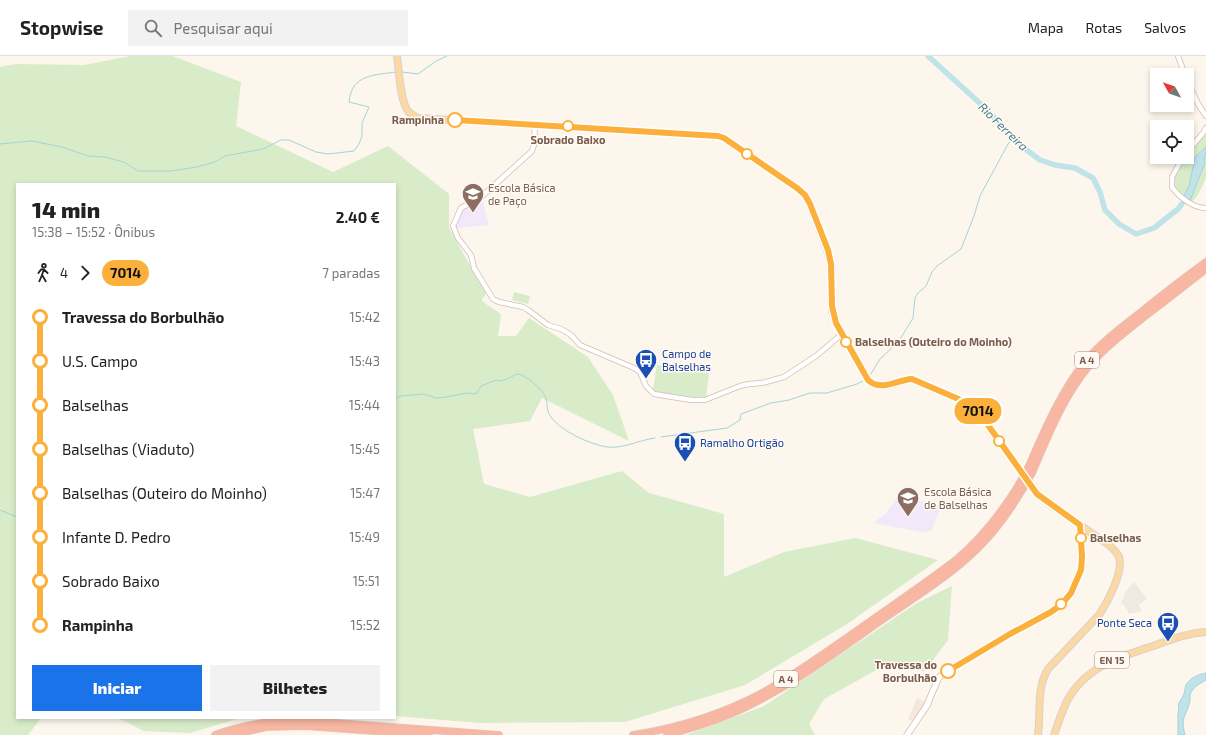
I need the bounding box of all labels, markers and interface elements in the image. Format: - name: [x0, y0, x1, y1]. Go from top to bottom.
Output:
- search box: [128, 10, 408, 46]
- text: Stopwise: [20, 16, 104, 39]
- icon: search: [142, 17, 164, 39]
- text: Pesquisar aqui: [174, 19, 273, 37]
- text: Mapa: [1028, 19, 1064, 36]
- text: Rotas: [1086, 19, 1122, 36]
- text: Salvos: [1144, 19, 1186, 36]
- north arrow: [1150, 68, 1194, 112]
- map controls: [1150, 68, 1194, 164]
- water label: Rio Ferreira: [976, 99, 1031, 153]
- marker: Rampinha: [447, 112, 463, 128]
- place label: Rampinha: [392, 113, 444, 126]
- marker: Sobrado Baixo: [562, 120, 574, 132]
- button: locate: [1150, 120, 1194, 164]
- place label: Sobrado Baixo: [531, 133, 606, 146]
- unlabelled marker: [741, 148, 753, 160]
- school or university icon: Escola Básica de Paço: [460, 181, 486, 214]
- place label: Escola Básica de Paço: [488, 181, 556, 208]
- text: 14 min: [32, 196, 100, 222]
- text: 2.40 €: [336, 208, 380, 226]
- text: 15:38 – 15:52 · Ônibus: [32, 224, 155, 240]
- icon: walk: [32, 262, 54, 284]
- icon: forward: [74, 262, 96, 284]
- text: 7014: [110, 264, 141, 281]
- text: 4: [60, 265, 68, 281]
- text: 7 paradas: [322, 265, 380, 281]
- text: Travessa do Borbulhão: [62, 308, 224, 326]
- text: 15:42: [349, 309, 380, 325]
- place label: Balselhas (Outeiro do Moinho): [855, 335, 1012, 348]
- marker: Balselhas (Outeiro do Moinho): [840, 336, 852, 348]
- bus stop icon: Campo de Balselhas: [633, 347, 659, 380]
- place label: Campo de Balselhas: [662, 347, 711, 373]
- text: U.S. Campo: [62, 352, 138, 370]
- road number: A 4: [1075, 352, 1099, 368]
- text: 15:43: [350, 353, 380, 369]
- text: Balselhas: [62, 396, 129, 414]
- text: 15:44: [349, 397, 380, 413]
- line badge: 7014: [950, 398, 1006, 424]
- text: 7014: [962, 402, 994, 419]
- bus stop icon: Ramalho Ortigão: [672, 430, 698, 463]
- unlabelled marker: [993, 435, 1005, 447]
- place label: Ramalho Ortigão: [700, 436, 784, 449]
- text: Balselhas (Viaduto): [62, 440, 194, 458]
- text: 15:45: [350, 441, 380, 457]
- text: Balselhas (Outeiro do Moinho): [62, 484, 267, 502]
- text: 15:47: [350, 485, 380, 501]
- school or university icon: Escola Básica de Balselhas: [895, 485, 921, 518]
- place label: Escola Básica de Balselhas: [924, 485, 992, 511]
- text: Infante D. Pedro: [62, 528, 171, 546]
- text: 15:49: [349, 529, 380, 545]
- place label: Balselhas: [1090, 531, 1141, 544]
- marker: Balselhas: [1075, 532, 1087, 544]
- text: Sobrado Baixo: [62, 572, 160, 590]
- text: 15:51: [353, 573, 380, 589]
- unlabelled marker: [1055, 598, 1067, 610]
- bus stop icon: Ponte Seca: [1155, 610, 1181, 643]
- text: Rampinha: [62, 616, 133, 634]
- place label: Ponte Seca: [1097, 616, 1152, 629]
- text: 15:52: [351, 617, 380, 633]
- road number: EN 15: [1095, 652, 1129, 668]
- place label: Travessa do Borbulhão: [875, 658, 938, 684]
- marker: Travessa do Borbulhão: [940, 663, 956, 679]
- button: Iniciar: [32, 665, 202, 711]
- button: Bilhetes: [210, 665, 380, 711]
- road number: A 4: [774, 671, 798, 687]

